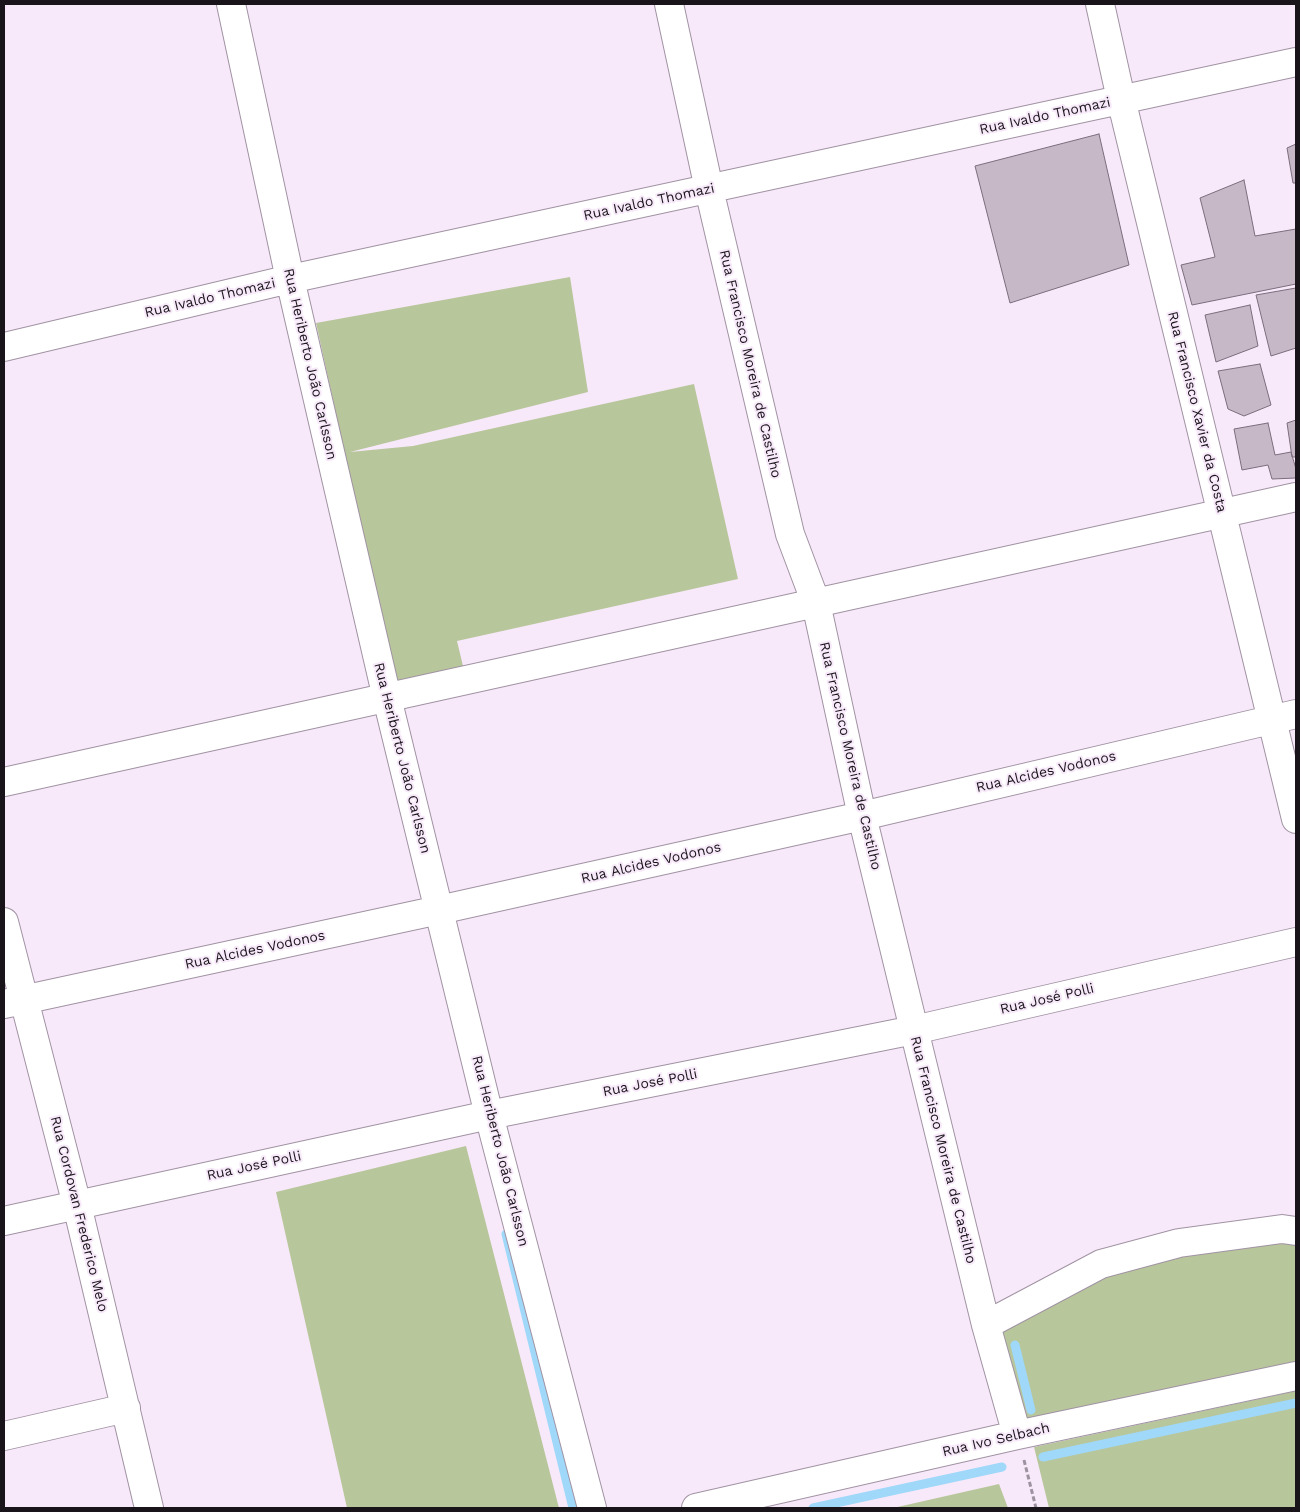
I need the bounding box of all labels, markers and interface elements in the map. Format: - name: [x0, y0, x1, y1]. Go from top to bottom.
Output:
- street label: Rua Ivaldo Thomazi: [978, 94, 1112, 138]
- street label: Rua Ivaldo Thomazi: [582, 180, 716, 224]
- street label: Rua Francisco Moreira de Castilho: [716, 248, 784, 480]
- street label: Rua Heriberto João Carlsson: [280, 267, 340, 461]
- street label: Rua Ivaldo Thomazi: [143, 275, 277, 321]
- street label: Rua Francisco Xavier da Costa: [1164, 310, 1230, 514]
- street label: Rua Francisco Moreira de Castilho: [816, 640, 884, 872]
- street label: Rua Heriberto João Carlsson: [370, 661, 434, 855]
- street label: Rua Alcides Vodonos: [974, 748, 1118, 796]
- street label: Rua Alcides Vodonos: [579, 839, 723, 887]
- street label: Rua Alcides Vodonos: [183, 927, 327, 973]
- street label: Rua José Polli: [998, 980, 1096, 1018]
- street label: Rua Francisco Moreira de Castilho: [907, 1035, 979, 1265]
- street label: Rua Heriberto João Carlsson: [468, 1054, 532, 1248]
- street label: Rua José Polli: [601, 1066, 699, 1100]
- street label: Rua Cordovan Frederico Melo: [47, 1114, 111, 1314]
- street label: Rua José Polli: [205, 1148, 303, 1184]
- street label: Rua Ivo Selbach: [941, 1419, 1051, 1461]

